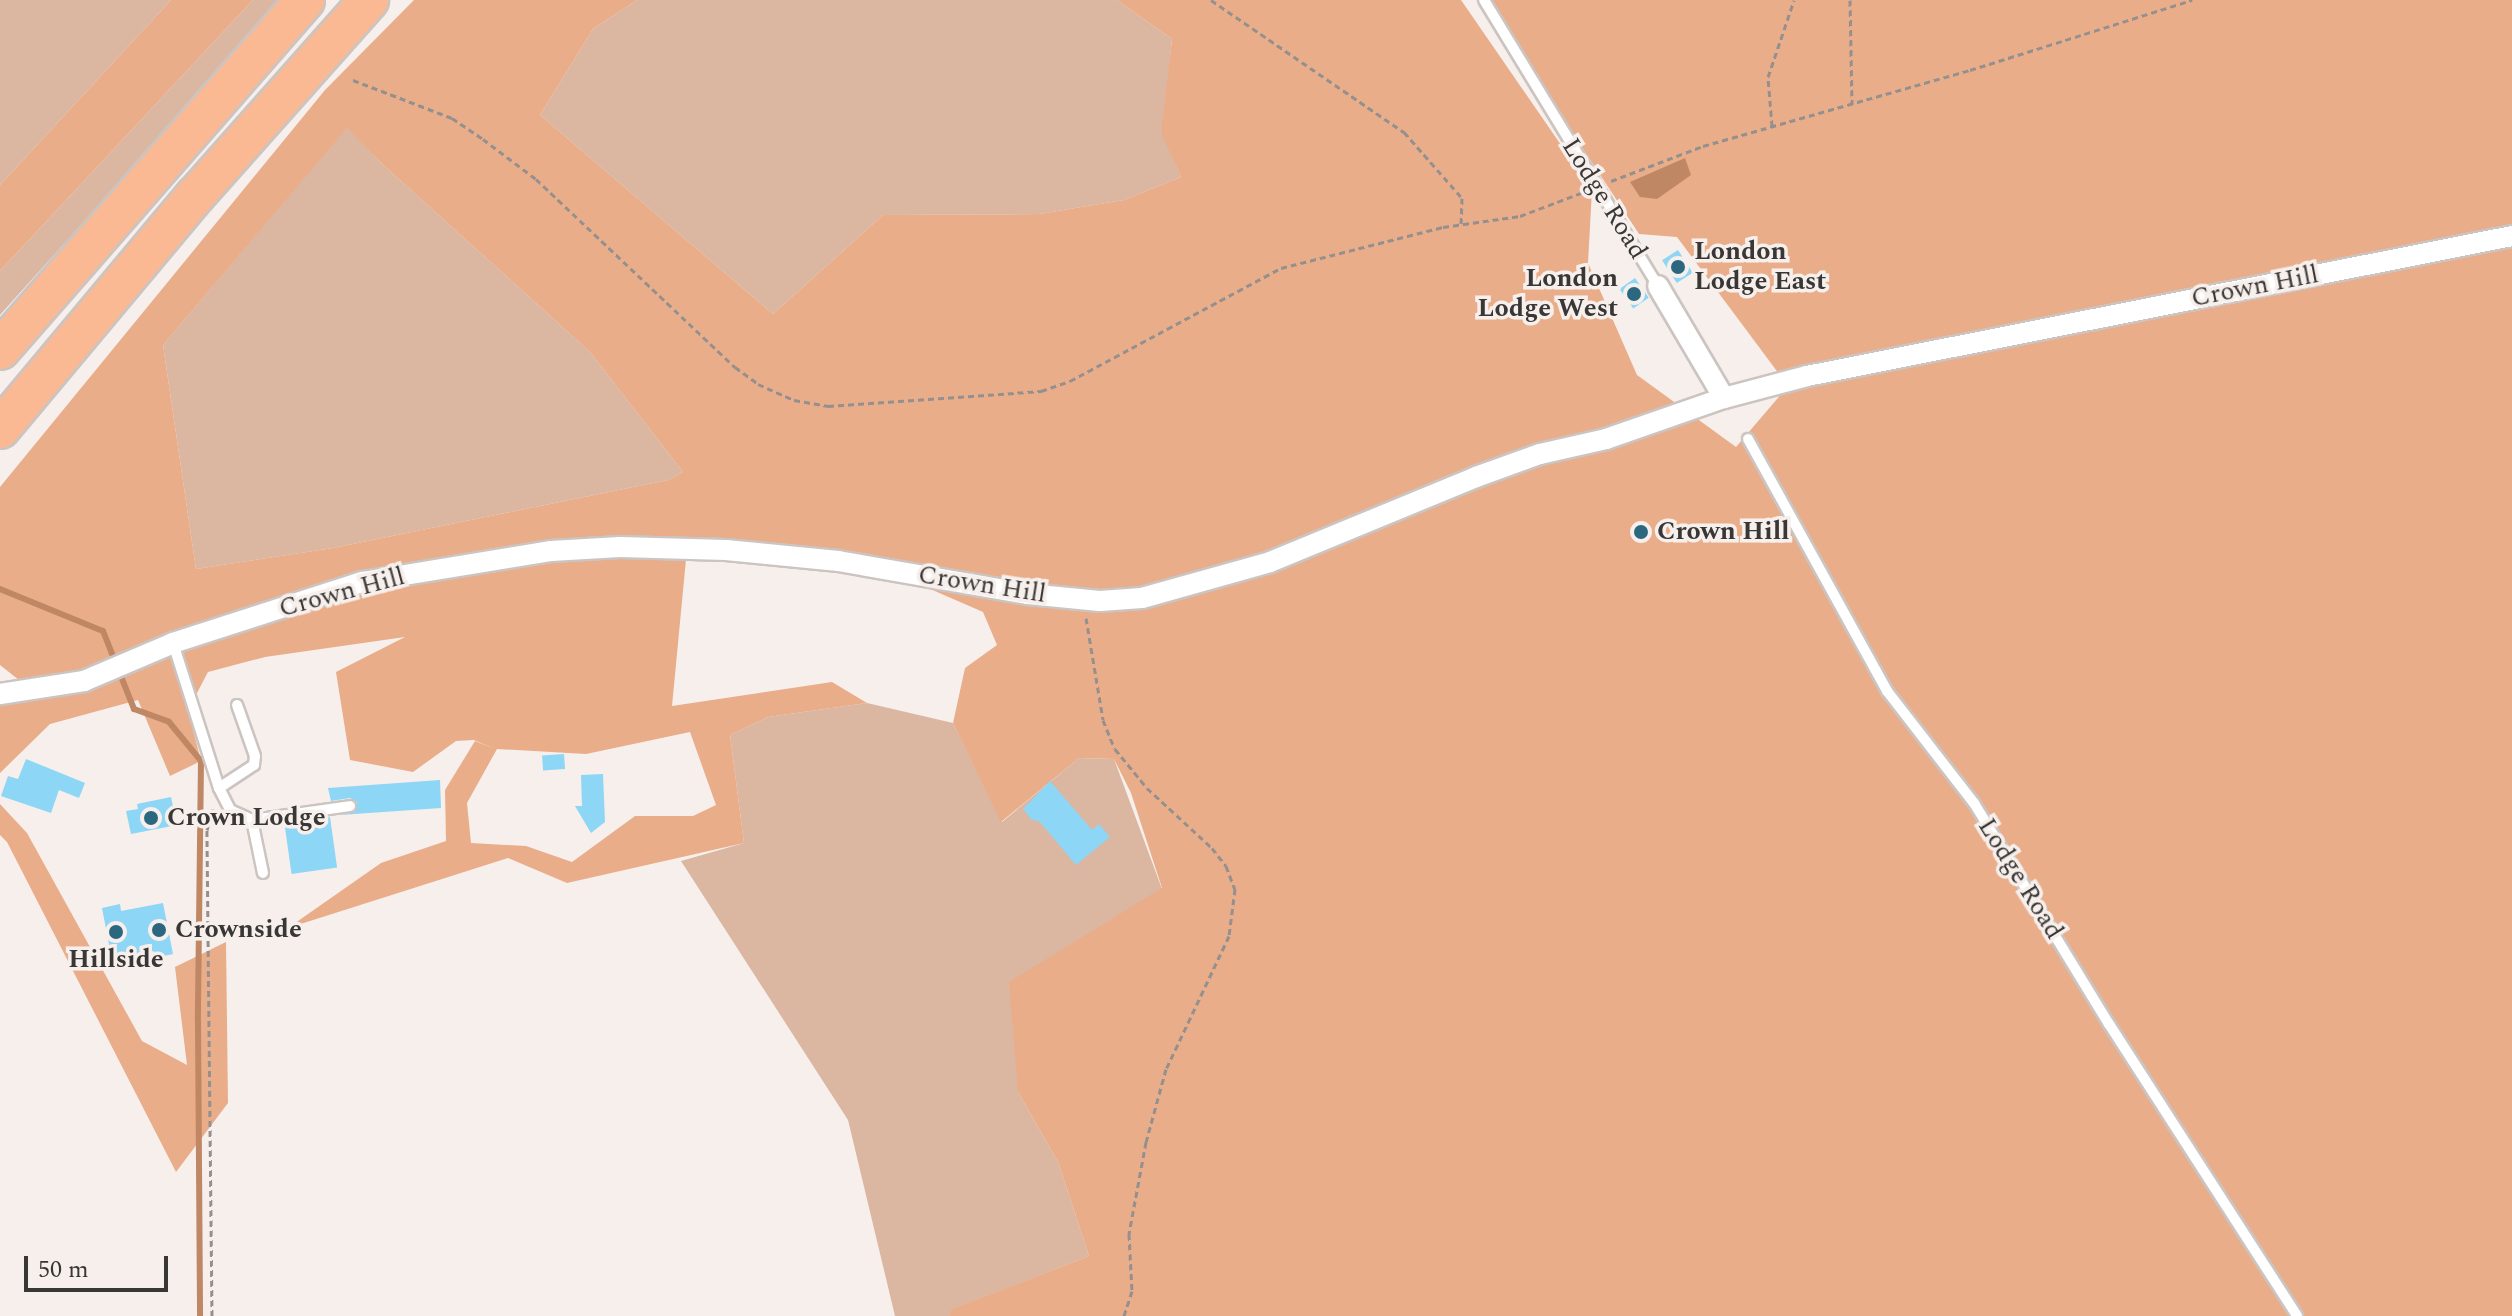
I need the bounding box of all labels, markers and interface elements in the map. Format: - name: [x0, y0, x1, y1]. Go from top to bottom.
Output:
- street label: Lodge Road: [1555, 133, 1653, 265]
- place label: London Lodge East: [1694, 236, 1826, 298]
- marker: London Lodge East: [1669, 258, 1687, 276]
- street label: Crown Hill: [2189, 259, 2321, 315]
- place label: London Lodge West: [1478, 263, 1618, 324]
- marker: London Lodge West: [1625, 285, 1643, 303]
- place label: Crown Hill: [1657, 516, 1790, 548]
- marker: Crown Hill: [1632, 523, 1650, 541]
- street label: Crown Hill: [916, 560, 1048, 610]
- street label: Crown Hill: [276, 561, 408, 625]
- place label: Crown Lodge: [167, 802, 326, 834]
- marker: Crown Lodge: [142, 809, 160, 827]
- street label: Lodge Road: [1971, 813, 2069, 945]
- place label: Crownside: [175, 914, 302, 946]
- marker: Crownside: [150, 921, 168, 939]
- marker: Hillside: [107, 923, 125, 941]
- place label: Hillside: [68, 944, 164, 976]
- scale bar: [28, 1240, 172, 1290]
- text: 50 m: [38, 1252, 89, 1288]

